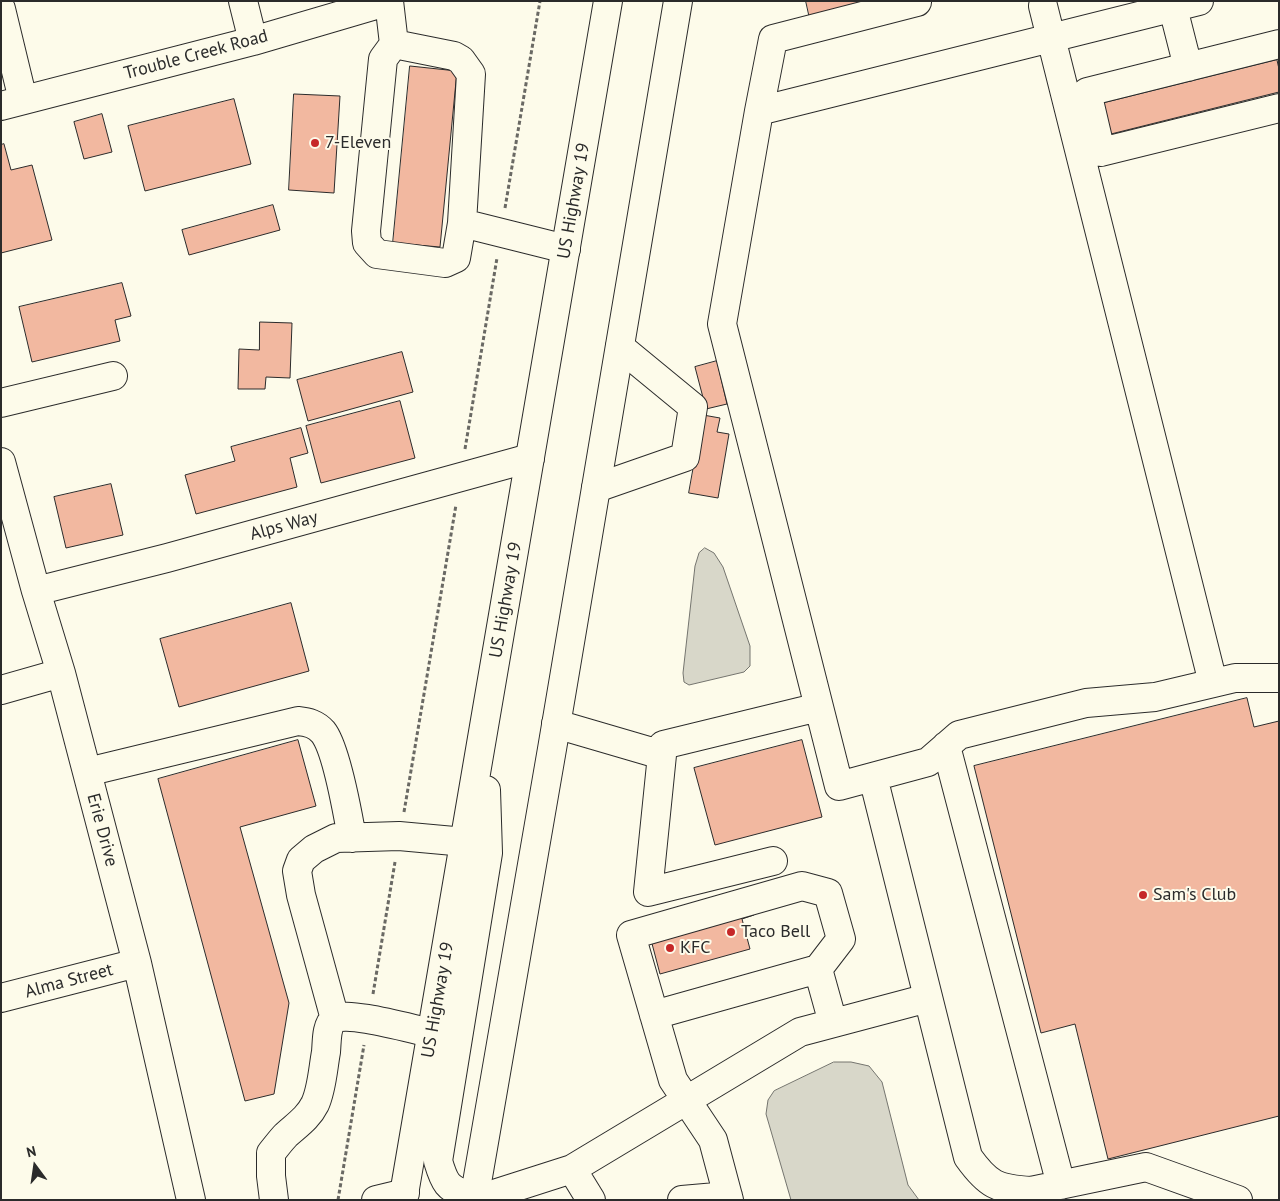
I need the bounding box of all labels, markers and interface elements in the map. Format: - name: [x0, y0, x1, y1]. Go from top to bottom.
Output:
- street label: Trouble Creek Road: [122, 25, 270, 85]
- place label: 7-Eleven: [325, 132, 391, 154]
- marker: 7-Eleven: [309, 137, 321, 149]
- street label: US Highway 19: [553, 141, 595, 261]
- street label: Alps Way: [248, 507, 320, 545]
- street label: US Highway 19: [485, 540, 527, 660]
- street label: Erie Drive: [82, 791, 122, 869]
- place label: Sam's Club: [1153, 884, 1236, 906]
- marker: Sam's Club: [1137, 889, 1149, 901]
- place label: Taco Bell: [741, 921, 810, 943]
- marker: Taco Bell: [725, 926, 737, 938]
- place label: KFC: [680, 937, 711, 959]
- street label: US Highway 19: [417, 940, 459, 1060]
- marker: KFC: [664, 942, 676, 954]
- street label: Alma Street: [23, 959, 115, 1003]
- north arrow: [10, 1141, 60, 1191]
- text: N: [25, 1142, 38, 1161]

